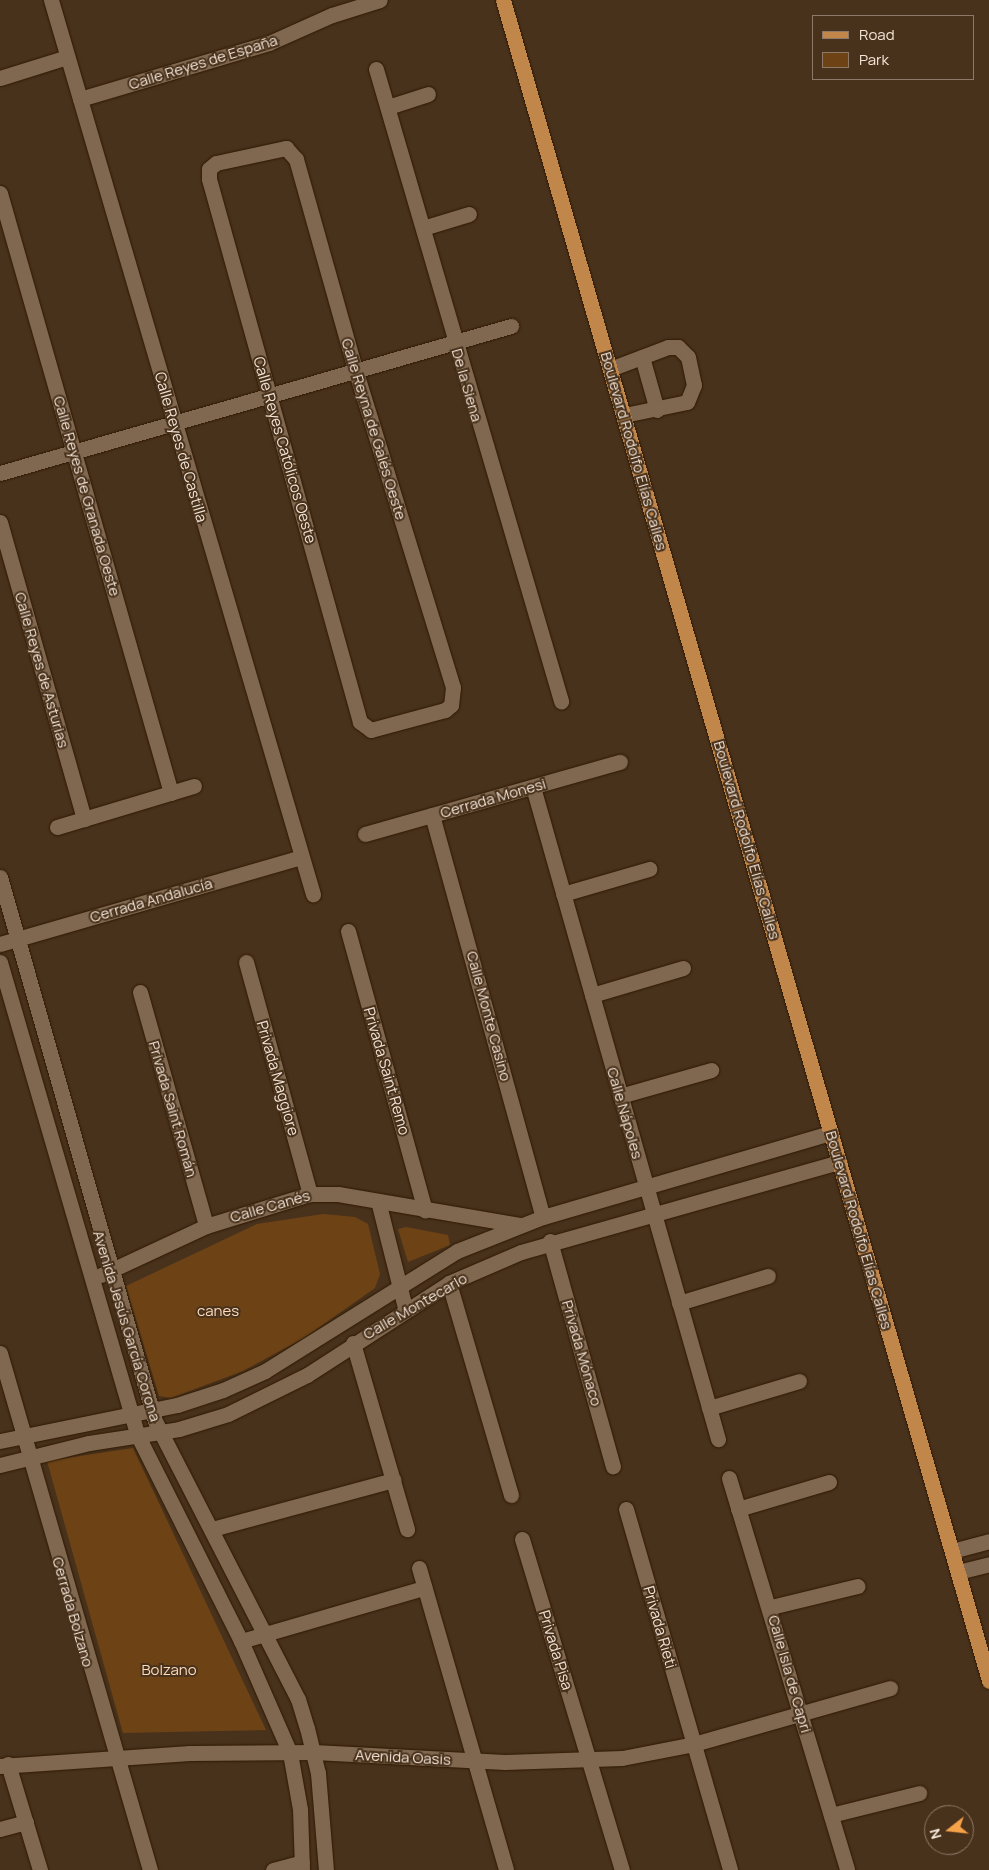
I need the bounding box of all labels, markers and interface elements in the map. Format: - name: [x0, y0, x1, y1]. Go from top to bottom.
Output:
- legend: [812, 15, 974, 80]
- text: Road: [859, 24, 895, 45]
- street label: Calle Reyes de España: [126, 31, 280, 93]
- text: Park: [859, 49, 889, 70]
- street label: Calle Reyna de Galés Oeste: [338, 336, 410, 522]
- street label: De la Siena: [448, 346, 486, 424]
- street label: Boulevard Rodolfo Elías Calles: [597, 350, 671, 552]
- street label: Calle Reyes Católicos Oeste: [250, 354, 320, 546]
- street label: Calle Reyes de Castilla: [151, 370, 211, 524]
- street label: Calle Reyes de Granada Oeste: [50, 394, 124, 598]
- street label: Calle Reyes de Asturias: [11, 590, 73, 750]
- street label: Boulevard Rodolfo Elías Calles: [710, 739, 784, 941]
- street label: Cerrada Monesi: [438, 774, 548, 822]
- street label: Cerrada Andalucía: [88, 874, 214, 926]
- street label: Calle Monte Casino: [463, 949, 515, 1083]
- street label: Privada Saint Remo: [360, 1005, 414, 1137]
- street label: Privada Maggiore: [253, 1018, 303, 1138]
- street label: Privada Saint Román: [145, 1039, 201, 1179]
- street label: Calle Nápoles: [603, 1065, 647, 1161]
- street label: Boulevard Rodolfo Elías Calles: [822, 1129, 896, 1331]
- street label: Calle Canés: [228, 1186, 312, 1226]
- street label: Avenida Jesús García Corona: [89, 1228, 165, 1424]
- street label: Calle Montecarlo: [360, 1269, 470, 1343]
- street label: Privada Mónaco: [558, 1298, 606, 1408]
- park label: canes: [197, 1302, 239, 1320]
- street label: Cerrada Bolzano: [49, 1555, 97, 1669]
- street label: Privada Rieti: [640, 1584, 680, 1670]
- street label: Privada Pisa: [535, 1608, 577, 1692]
- street label: Calle Isla de Capri: [765, 1613, 815, 1735]
- park label: Bolzano: [141, 1661, 197, 1679]
- street label: Avenida Oasis: [355, 1746, 451, 1768]
- north arrow: [924, 1805, 974, 1855]
- text: N: [925, 1827, 946, 1841]

